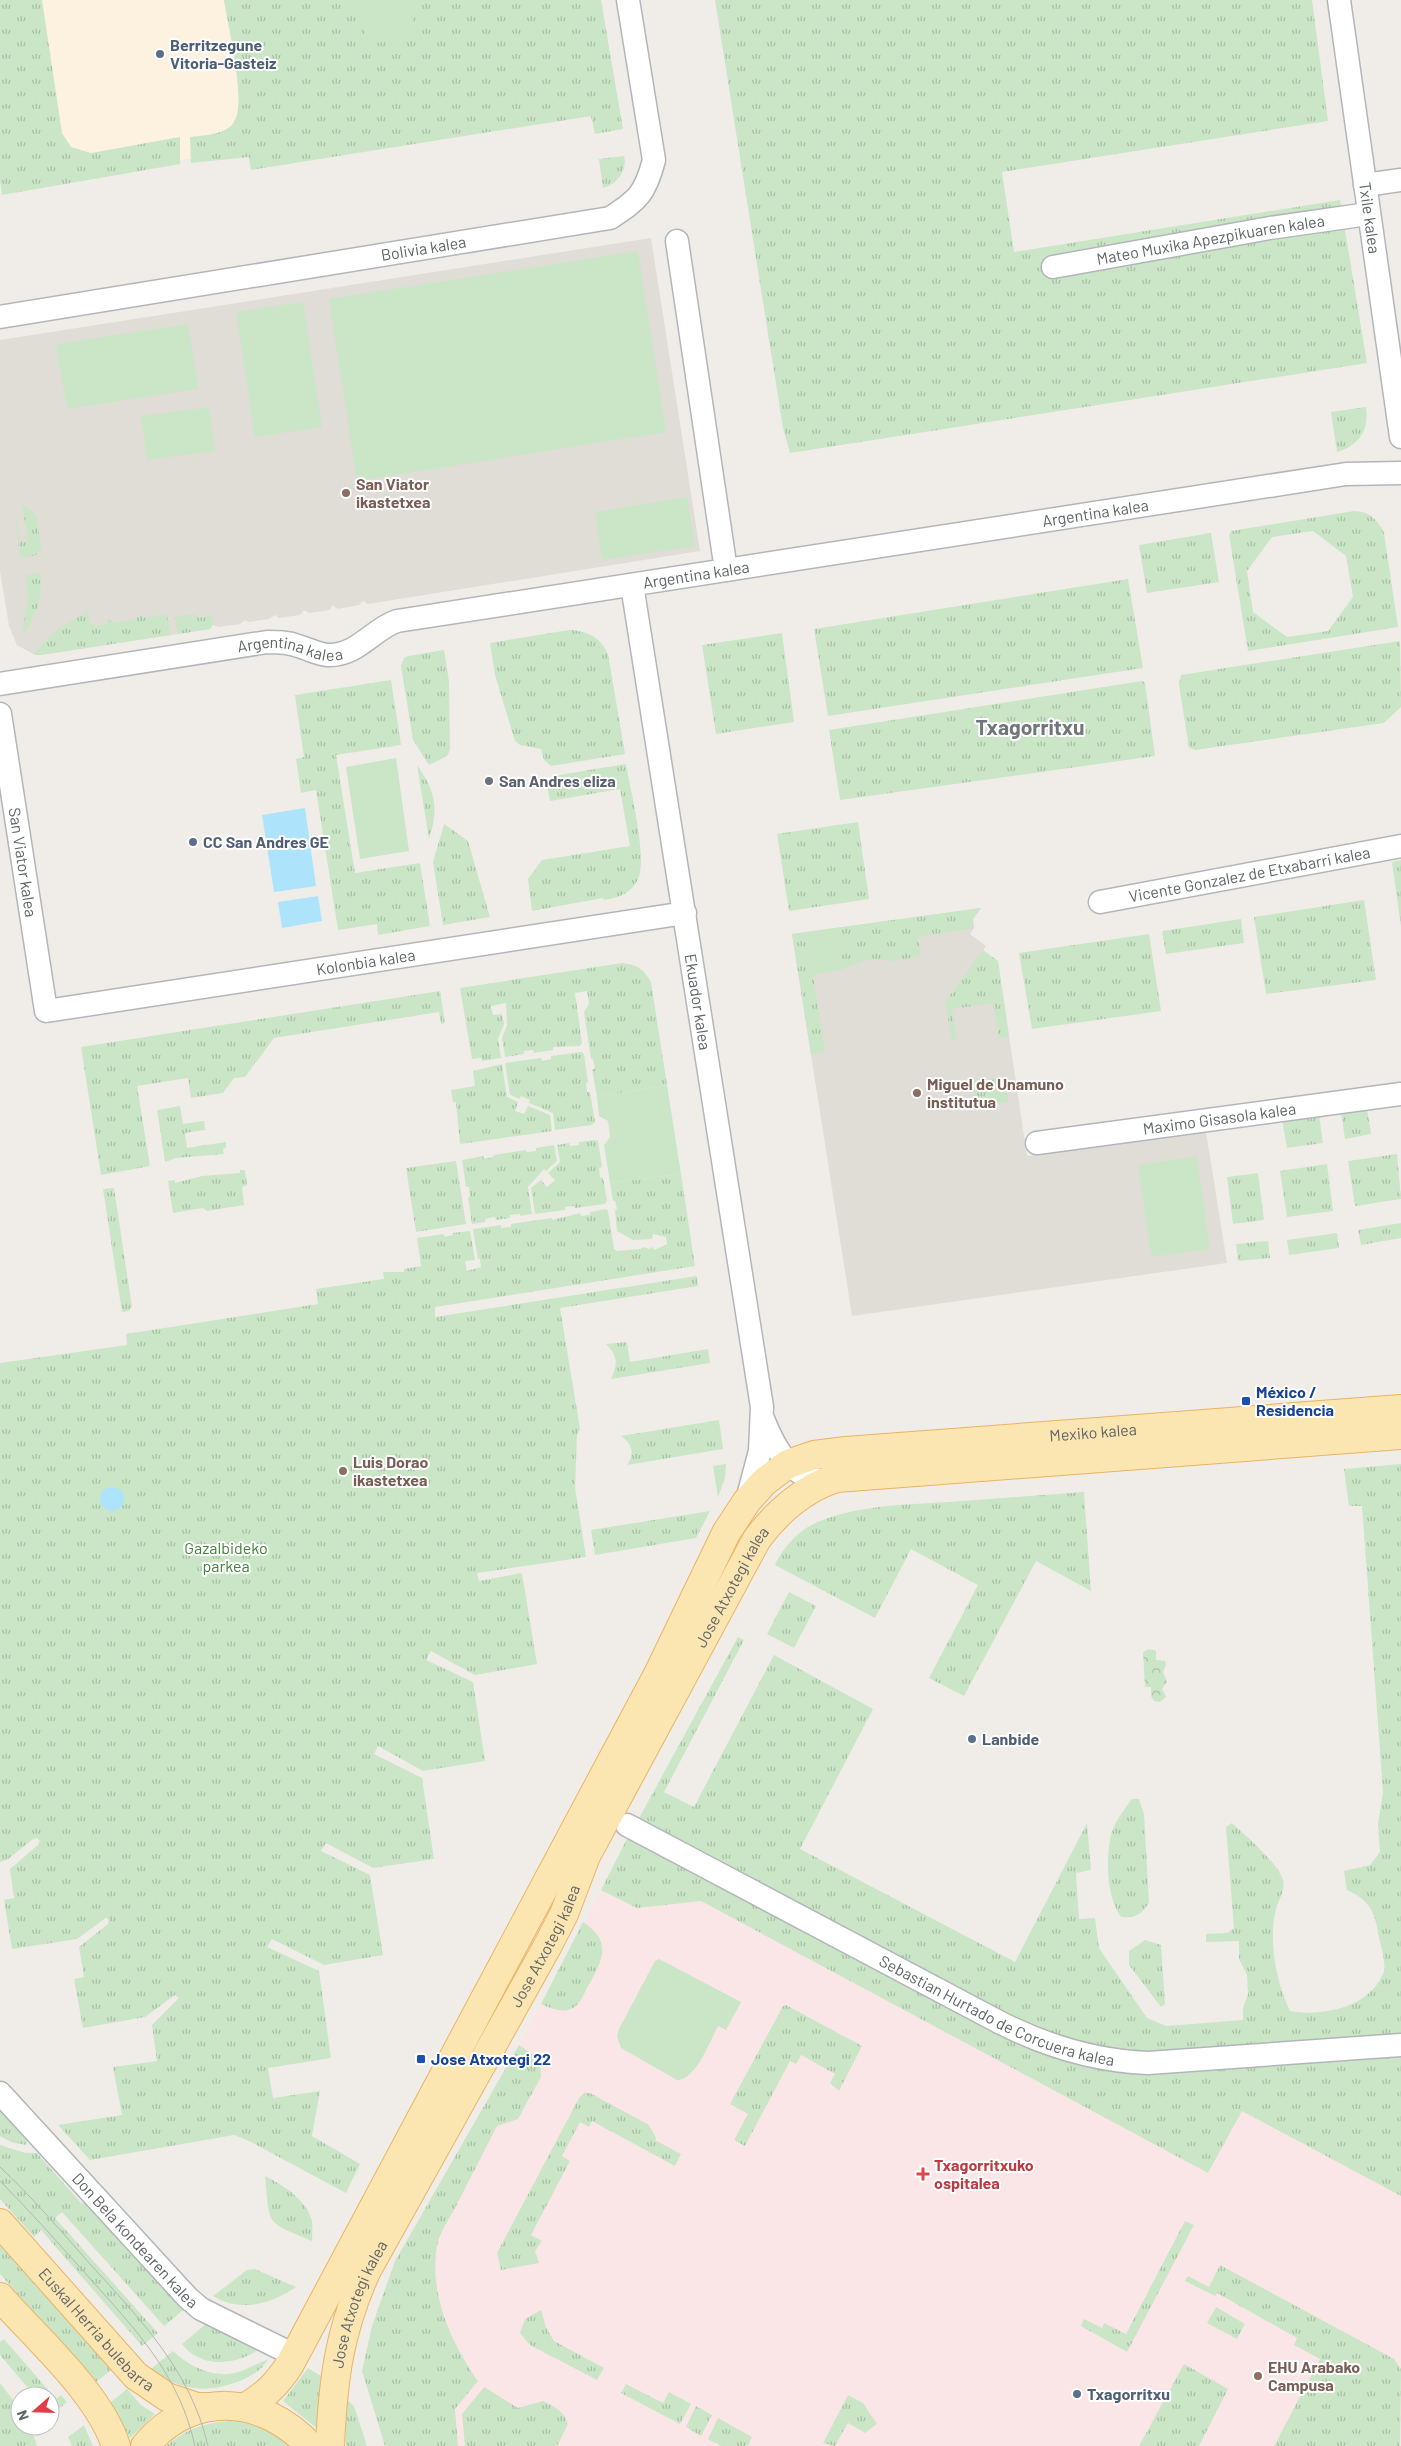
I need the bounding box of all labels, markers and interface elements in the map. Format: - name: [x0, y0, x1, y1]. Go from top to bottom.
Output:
- place label: Berritzegune Vitoria-Gasteiz: [170, 35, 276, 72]
- marker: Berritzegune Vitoria-Gasteiz: [154, 48, 166, 60]
- street label: Txile kalea: [1356, 181, 1385, 255]
- street label: Mateo Muxika Apezpikuaren kalea: [1095, 210, 1326, 268]
- street label: Bolivia kalea: [379, 232, 467, 264]
- place label: San Viator ikastetxea: [356, 474, 430, 511]
- marker: San Viator ikastetxea: [340, 487, 352, 499]
- street label: Argentina kalea: [1041, 495, 1150, 530]
- street label: Argentina kalea: [642, 557, 751, 592]
- street label: Argentina kalea: [236, 632, 344, 664]
- district label: Txagorritxu: [975, 714, 1085, 739]
- place label: San Andres eliza: [499, 771, 616, 790]
- marker: San Andres eliza: [483, 775, 495, 787]
- street label: San Viator kalea: [6, 806, 41, 918]
- place label: CC San Andres GE: [203, 832, 329, 851]
- marker: CC San Andres GE: [187, 836, 199, 848]
- street label: Vicente Gonzalez de Etxabarri kalea: [1127, 842, 1372, 905]
- street label: Kolonbia kalea: [315, 945, 416, 978]
- street label: Ekuador kalea: [681, 952, 715, 1051]
- place label: Miguel de Unamuno institutua: [927, 1074, 1064, 1111]
- marker: Miguel de Unamuno institutua: [911, 1087, 923, 1099]
- street label: Maximo Gisasola kalea: [1142, 1098, 1297, 1138]
- place label: México / Residencia: [1256, 1382, 1334, 1419]
- marker: México / Residencia: [1240, 1395, 1252, 1407]
- street label: Mexiko kalea: [1049, 1419, 1137, 1445]
- place label: Luis Dorao ikastetxea: [353, 1452, 428, 1489]
- marker: Luis Dorao ikastetxea: [337, 1465, 349, 1477]
- street label: Jose Atxotegi kalea: [690, 1522, 772, 1650]
- park label: Gazalbideko parkea: [184, 1538, 268, 1575]
- place label: Lanbide: [982, 1729, 1040, 1748]
- marker: Lanbide: [966, 1733, 978, 1745]
- street label: Jose Atxotegi kalea: [505, 1882, 583, 2010]
- street label: Sebastian Hurtado de Corcuera kalea: [876, 1950, 1116, 2069]
- place label: Jose Atxotegi 22: [431, 2049, 551, 2068]
- marker: Jose Atxotegi 22: [415, 2053, 427, 2065]
- place label: Txagorritxuko ospitalea: [934, 2155, 1034, 2192]
- marker: Txagorritxuko ospitalea: [916, 2167, 930, 2181]
- street label: Don Bela kondearen kalea: [69, 2168, 202, 2312]
- street label: Jose Atxotegi kalea: [327, 2237, 391, 2369]
- street label: Euskal Herria bulebarra: [35, 2264, 158, 2395]
- place label: EHU Arabako Campusa: [1268, 2357, 1360, 2394]
- marker: EHU Arabako Campusa: [1252, 2370, 1264, 2382]
- place label: Txagorritxu: [1087, 2384, 1170, 2403]
- north arrow: [10, 2386, 60, 2436]
- marker: Txagorritxu: [1071, 2388, 1083, 2400]
- text: N: [13, 2408, 32, 2423]

